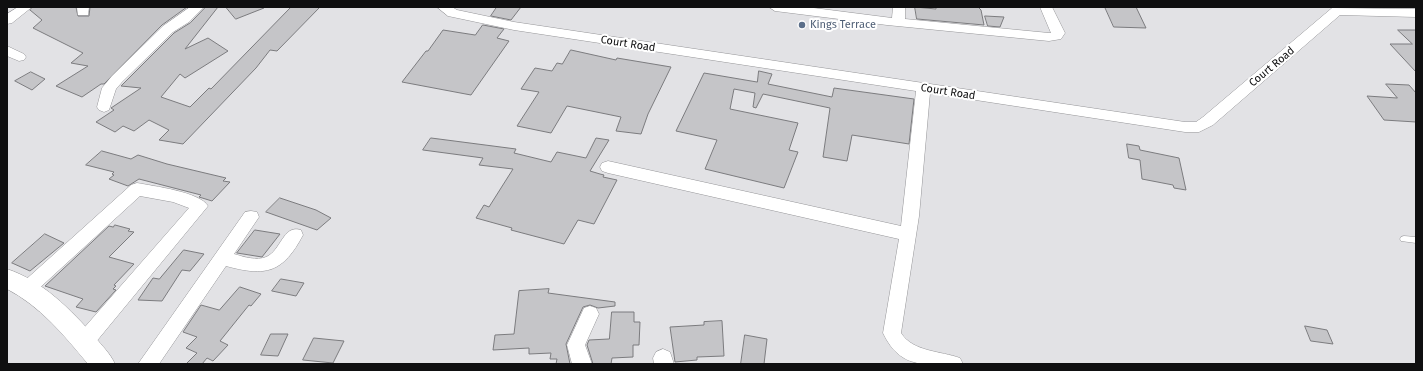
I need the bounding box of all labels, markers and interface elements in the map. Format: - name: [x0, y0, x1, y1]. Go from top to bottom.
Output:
- place label: Kings Terrace: [810, 18, 876, 32]
- marker: Kings Terrace: [797, 20, 807, 30]
- street label: Court Road: [600, 33, 656, 55]
- street label: Court Road: [1247, 44, 1297, 90]
- street label: Court Road: [920, 81, 976, 103]

